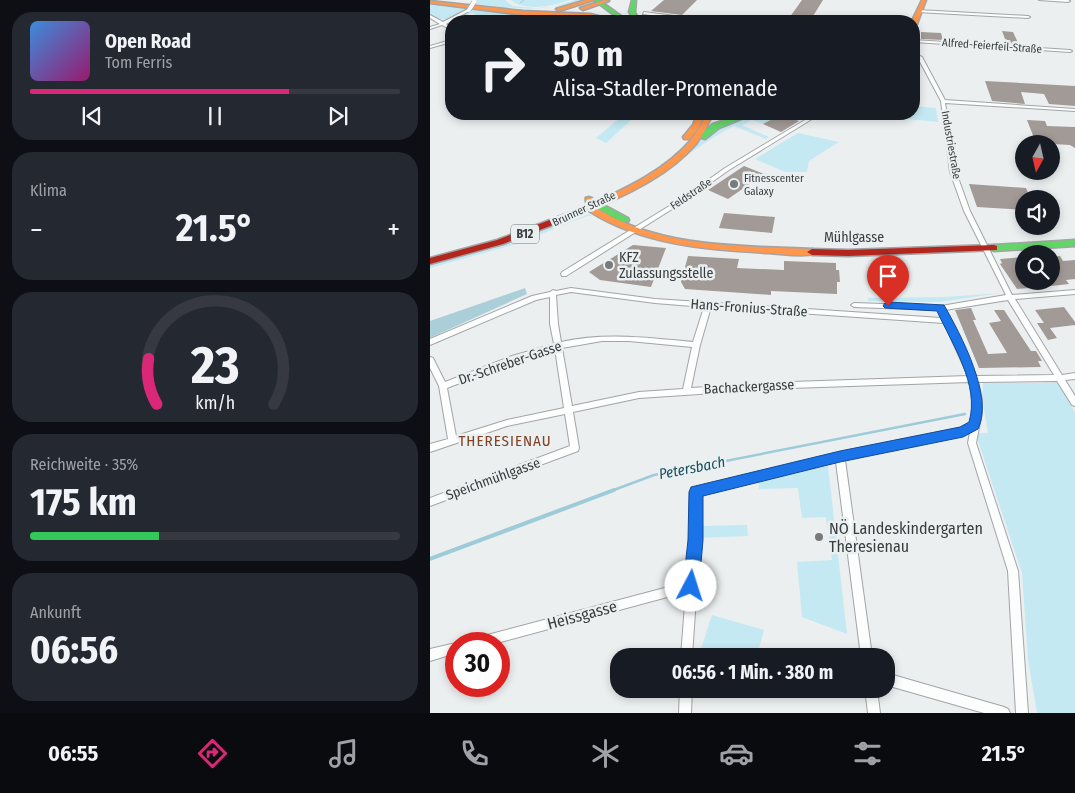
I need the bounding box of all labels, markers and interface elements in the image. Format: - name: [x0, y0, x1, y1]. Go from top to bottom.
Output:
- text: Open Road: [105, 30, 191, 53]
- text: 50 m: [553, 33, 623, 75]
- icon: right: [470, 35, 535, 100]
- street label: Alfred-Feierfeil-Straße: [942, 36, 1042, 56]
- text: Tom Ferris: [105, 53, 172, 72]
- text: Alisa-Stadler-Promenade: [553, 75, 778, 102]
- icon: previous: [78, 102, 106, 130]
- icon: pause: [201, 102, 229, 130]
- icon: next: [324, 102, 352, 130]
- street label: Industriestraße: [939, 110, 963, 180]
- north arrow: [1015, 135, 1060, 180]
- map controls: [1015, 135, 1060, 290]
- place label: Fitnesscenter Galaxy: [744, 172, 804, 198]
- street label: Feldstraße: [668, 175, 714, 213]
- marker: Fitnesscenter Galaxy: [728, 178, 740, 190]
- text: Klima: [30, 181, 67, 200]
- street label: Brunner Straße: [550, 189, 618, 229]
- button: sound: [1015, 190, 1060, 235]
- text: 21.5°: [176, 205, 254, 251]
- text: −: [30, 213, 43, 246]
- text: +: [387, 213, 400, 246]
- road number: B12: [511, 224, 539, 243]
- street label: Mühlgasse: [824, 229, 884, 246]
- button: search: [1015, 245, 1060, 290]
- place label: KFZ Zulassungsstelle: [619, 249, 713, 282]
- pin: [867, 255, 909, 306]
- marker: KFZ Zulassungsstelle: [603, 259, 615, 271]
- icon: arrive: [874, 262, 902, 290]
- street label: Hans-Fronius-Straße: [690, 295, 808, 321]
- text: 23: [190, 334, 239, 397]
- street label: Dr.-Schreber-Gasse: [456, 337, 564, 389]
- street label: Bachackergasse: [703, 376, 795, 398]
- text: km/h: [195, 392, 235, 414]
- district label: THERESIENAU: [458, 432, 552, 450]
- water label: Petersbach: [657, 453, 727, 483]
- street label: Speichmühlgasse: [443, 454, 543, 504]
- text: Reichweite · 35%: [30, 455, 138, 474]
- text: 175 km: [30, 479, 137, 525]
- place label: NÖ Landeskindergarten Theresienau: [829, 519, 983, 556]
- marker: NÖ Landeskindergarten Theresienau: [813, 531, 825, 543]
- position arrow: [664, 559, 716, 611]
- street label: Heissgasse: [545, 597, 619, 633]
- text: Ankunft: [30, 603, 81, 622]
- text: 06:56: [30, 627, 118, 673]
- speed limit sign: 30: [445, 632, 510, 697]
- text: 06:56 · 1 Min. · 380 m: [672, 661, 833, 684]
- icon: directions: [195, 736, 230, 771]
- icon: music: [326, 736, 361, 771]
- icon: phone: [457, 736, 492, 771]
- icon: climate: [588, 736, 623, 771]
- icon: car: [719, 736, 754, 771]
- icon: filters: [850, 736, 885, 771]
- text: 06:55: [48, 740, 98, 767]
- text: 21.5°: [982, 740, 1027, 767]

